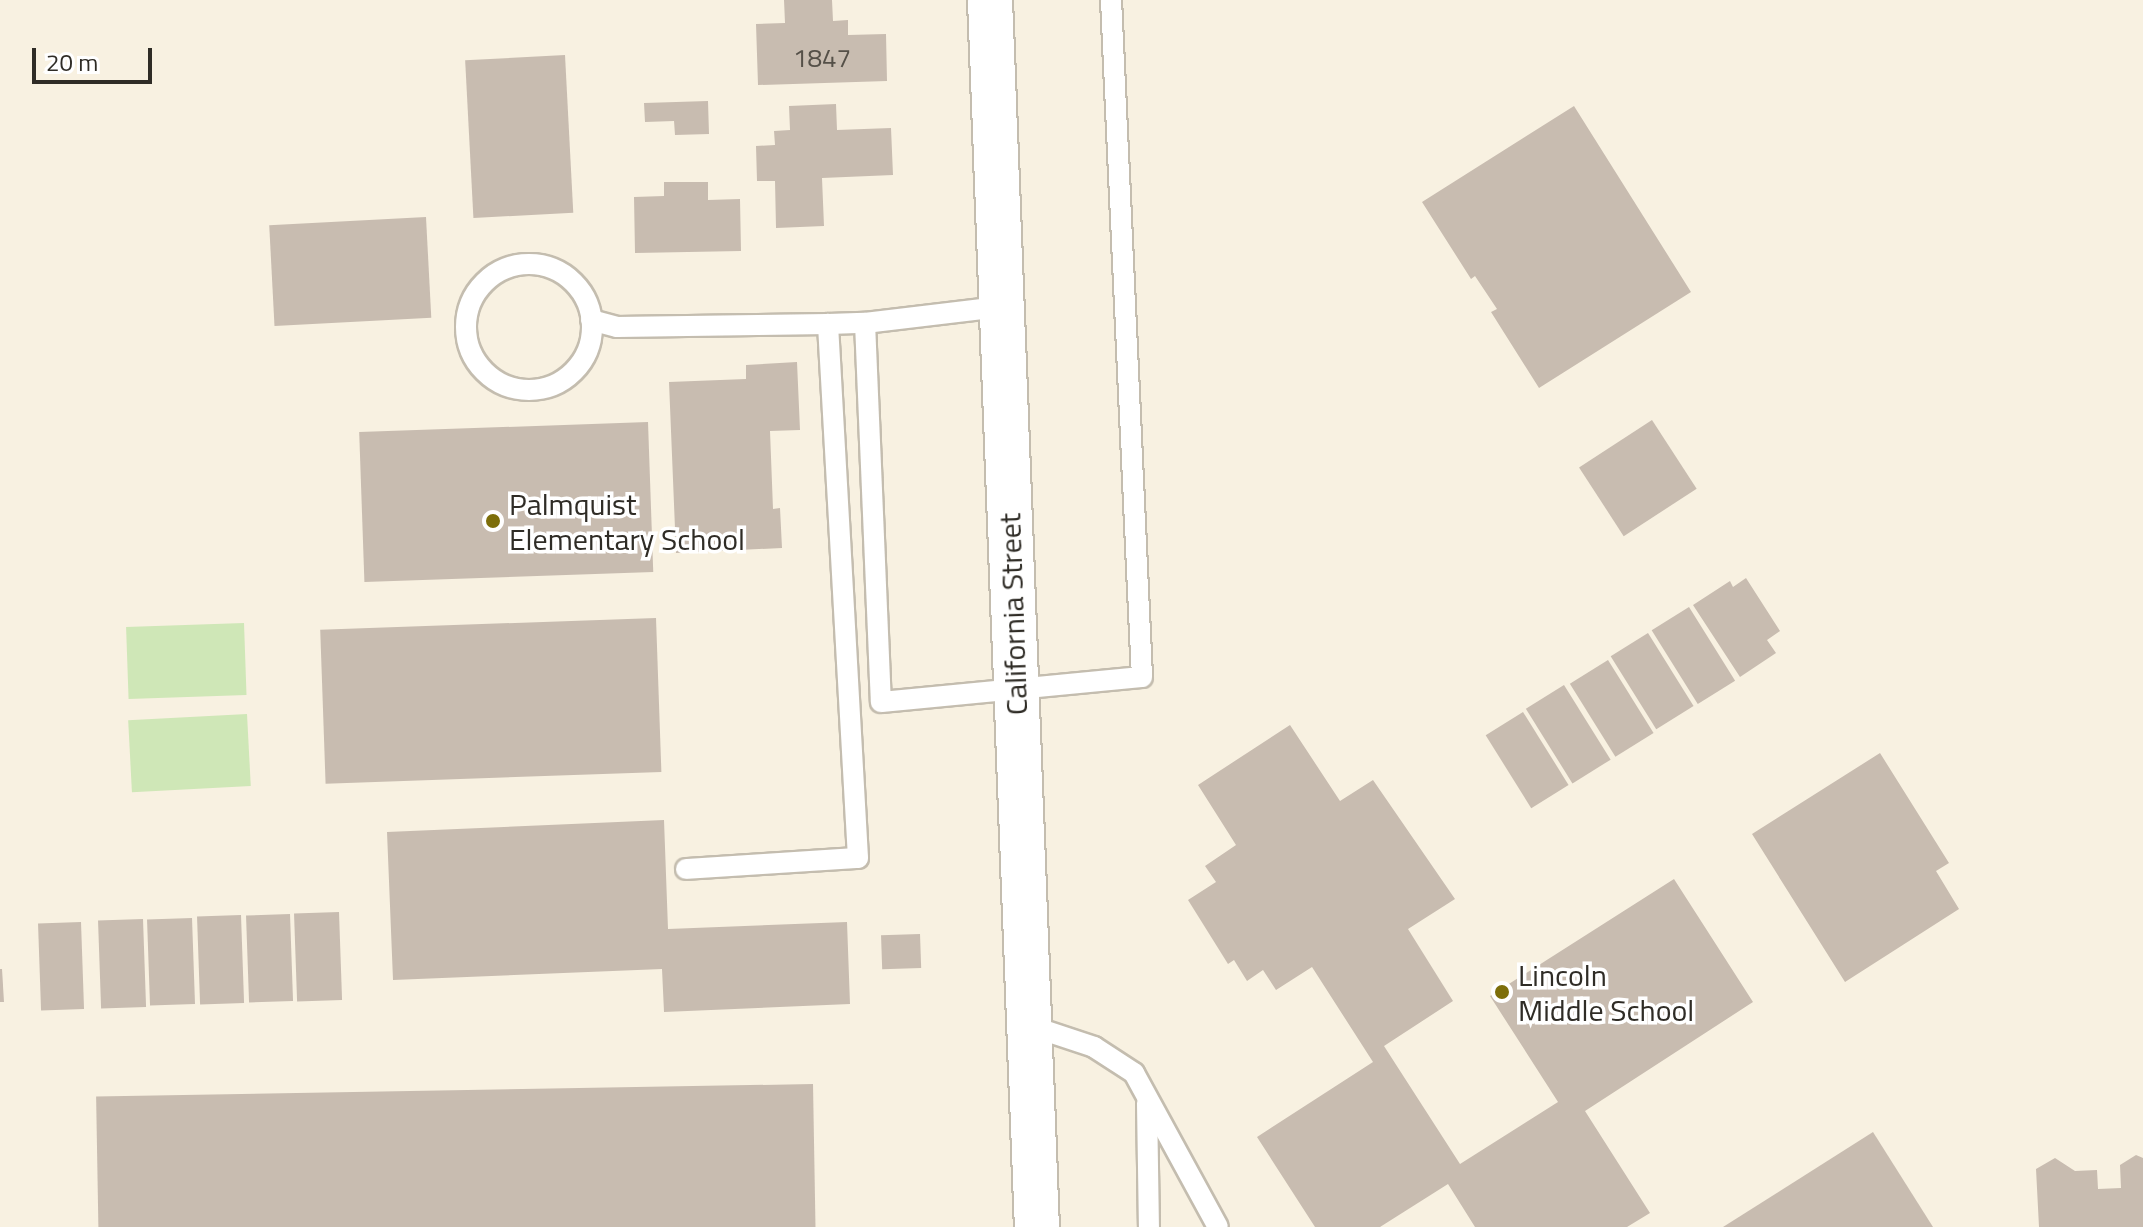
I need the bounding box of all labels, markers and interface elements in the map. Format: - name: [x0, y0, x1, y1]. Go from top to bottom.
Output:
- scale bar: [36, 32, 156, 82]
- house number: 1847: [793, 42, 851, 74]
- text: 20 m: [46, 44, 98, 80]
- place label: Palmquist Elementary School: [509, 486, 745, 556]
- marker: Palmquist Elementary School: [484, 512, 502, 530]
- street label: California Street: [991, 512, 1035, 716]
- place label: Lincoln Middle School: [1518, 957, 1694, 1028]
- marker: Lincoln Middle School: [1493, 983, 1511, 1001]

